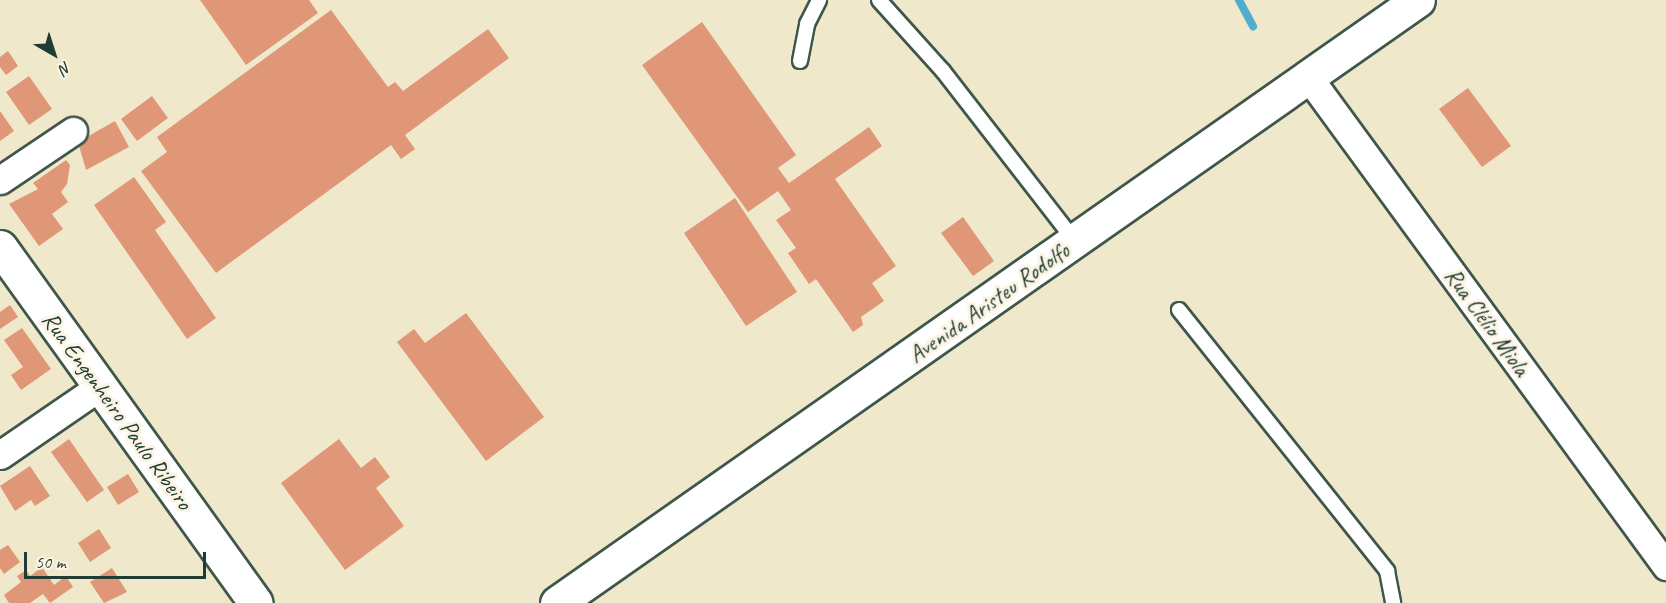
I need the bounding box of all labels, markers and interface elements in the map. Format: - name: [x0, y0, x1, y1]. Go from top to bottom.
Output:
- north arrow: [24, 24, 84, 84]
- text: N: [55, 57, 75, 79]
- street label: Avenida Aristeu Rodolfo: [903, 237, 1075, 369]
- street label: Rua Clélio Miola: [1438, 262, 1536, 382]
- street label: Rua Engenheiro Paulo Ribeiro: [35, 306, 199, 516]
- scale bar: [27, 540, 208, 578]
- text: 50 m: [35, 551, 66, 573]

